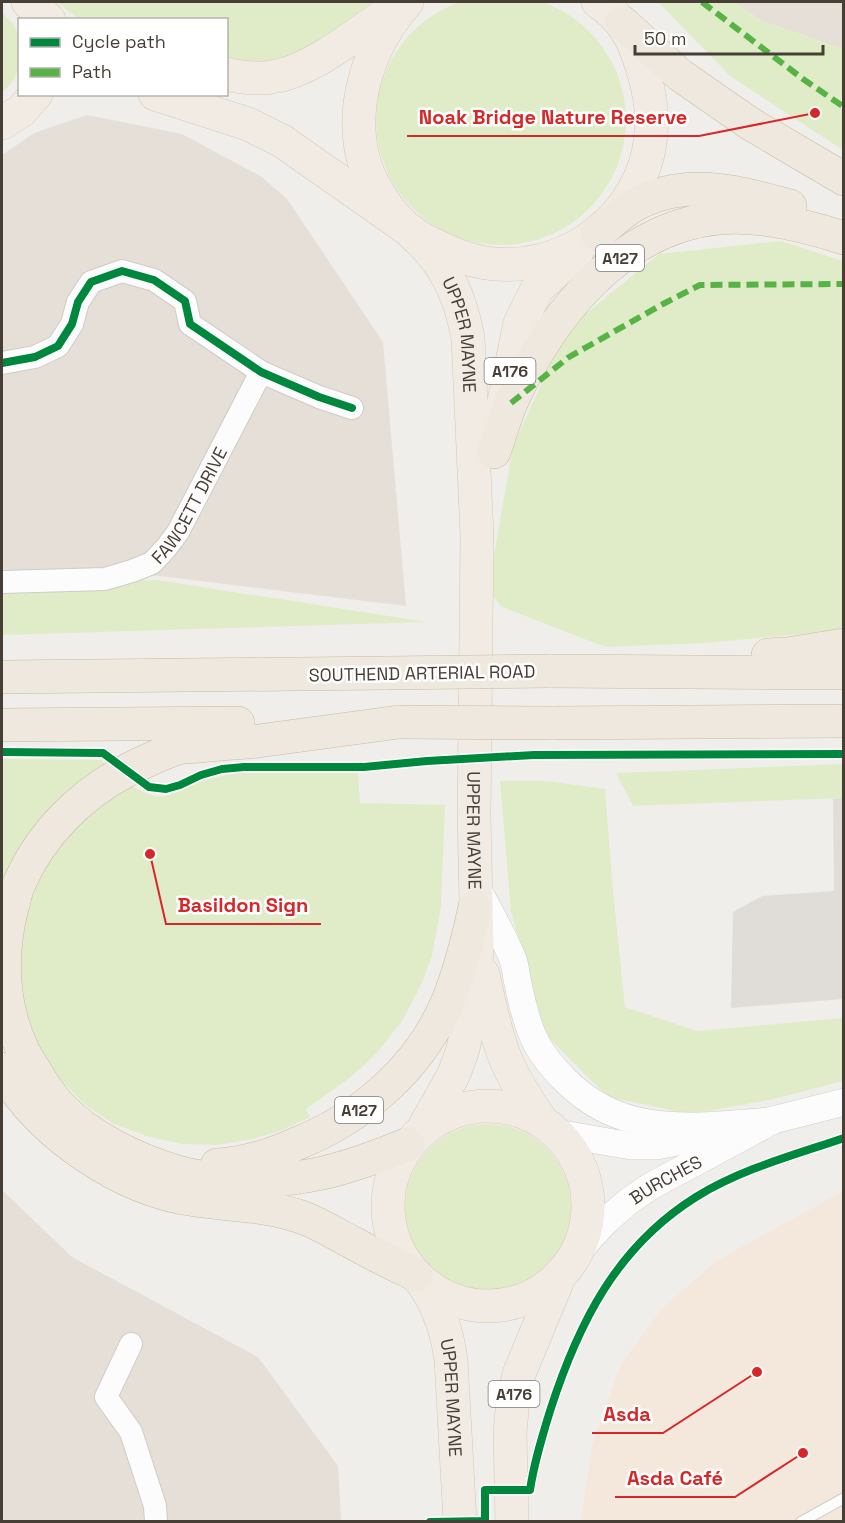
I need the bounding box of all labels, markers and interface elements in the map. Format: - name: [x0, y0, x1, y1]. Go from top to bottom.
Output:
- legend: [18, 18, 228, 96]
- scale bar: [635, 18, 822, 56]
- text: 50 m: [644, 27, 686, 50]
- text: Cycle path: [72, 30, 166, 53]
- text: Path: [72, 60, 112, 83]
- callout: Noak Bridge Nature Reserve: [407, 98, 699, 136]
- text: Noak Bridge Nature Reserve: [419, 104, 687, 130]
- road number: A127: [596, 245, 644, 271]
- street label: UPPER MAYNE: [438, 273, 482, 393]
- road number: A176: [484, 358, 536, 384]
- street label: FAWCETT DRIVE: [146, 443, 232, 568]
- street label: SOUTHEND ARTERIAL ROAD: [308, 660, 536, 686]
- street label: UPPER MAYNE: [462, 771, 487, 890]
- callout: Basildon Sign: [166, 886, 321, 924]
- text: Basildon Sign: [178, 892, 308, 918]
- road number: A127: [335, 1097, 383, 1123]
- street label: BURCHES: [625, 1149, 706, 1209]
- street label: UPPER MAYNE: [436, 1336, 468, 1457]
- road number: A176: [488, 1381, 540, 1407]
- callout: Asda: [592, 1395, 663, 1433]
- text: Asda: [603, 1401, 651, 1427]
- callout: Asda Café: [615, 1459, 735, 1497]
- text: Asda Café: [627, 1465, 723, 1491]

